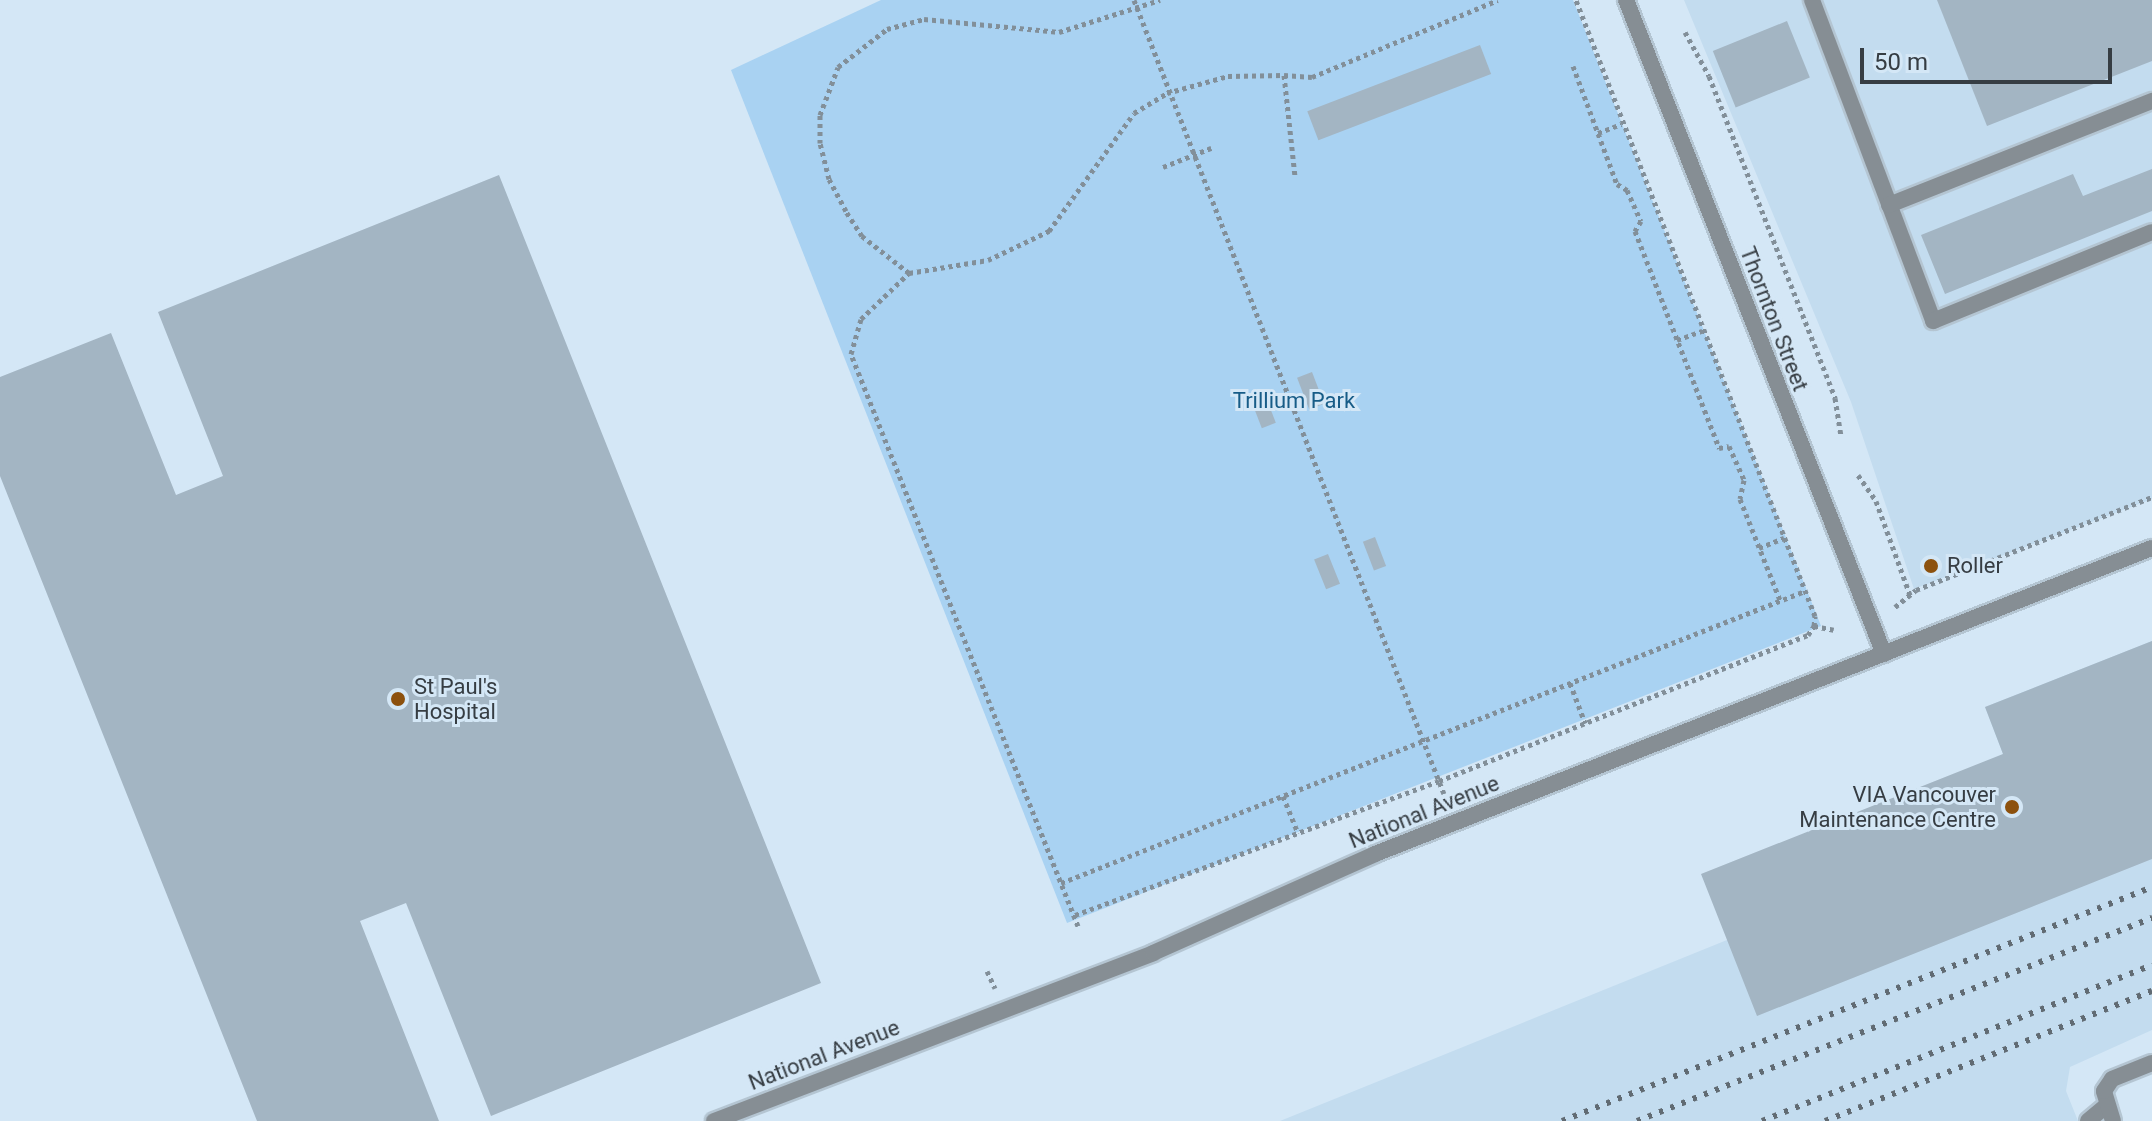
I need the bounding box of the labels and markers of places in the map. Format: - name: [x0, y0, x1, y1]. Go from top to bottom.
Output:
- place label: Roller: [1947, 553, 2003, 579]
- marker: Roller: [1922, 557, 1940, 575]
- place label: St Paul's Hospital: [414, 673, 497, 724]
- marker: St Paul's Hospital: [389, 690, 407, 708]
- place label: VIA Vancouver Maintenance Centre: [1799, 781, 1996, 832]
- marker: VIA Vancouver Maintenance Centre: [2003, 798, 2021, 816]

